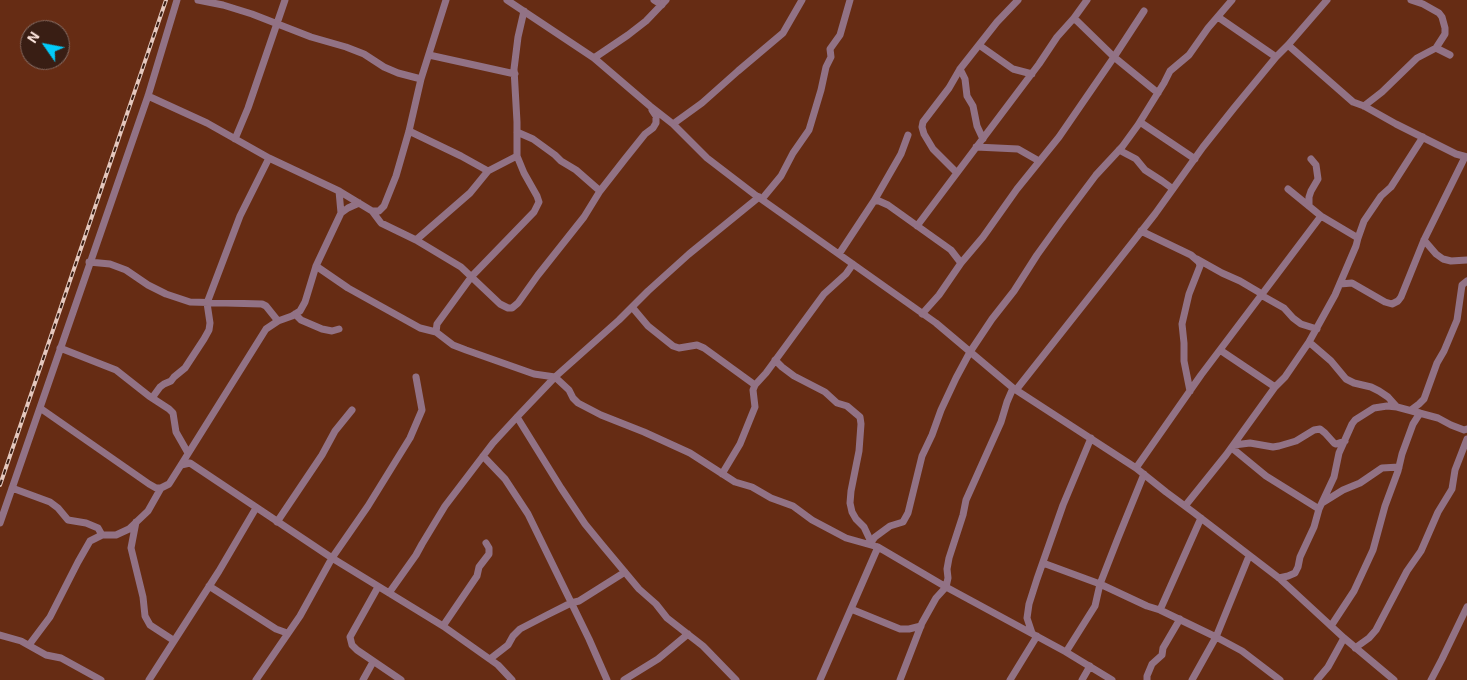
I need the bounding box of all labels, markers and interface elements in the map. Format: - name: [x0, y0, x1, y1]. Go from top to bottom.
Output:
- north arrow: [20, 20, 70, 70]
- text: N: [23, 28, 43, 46]

